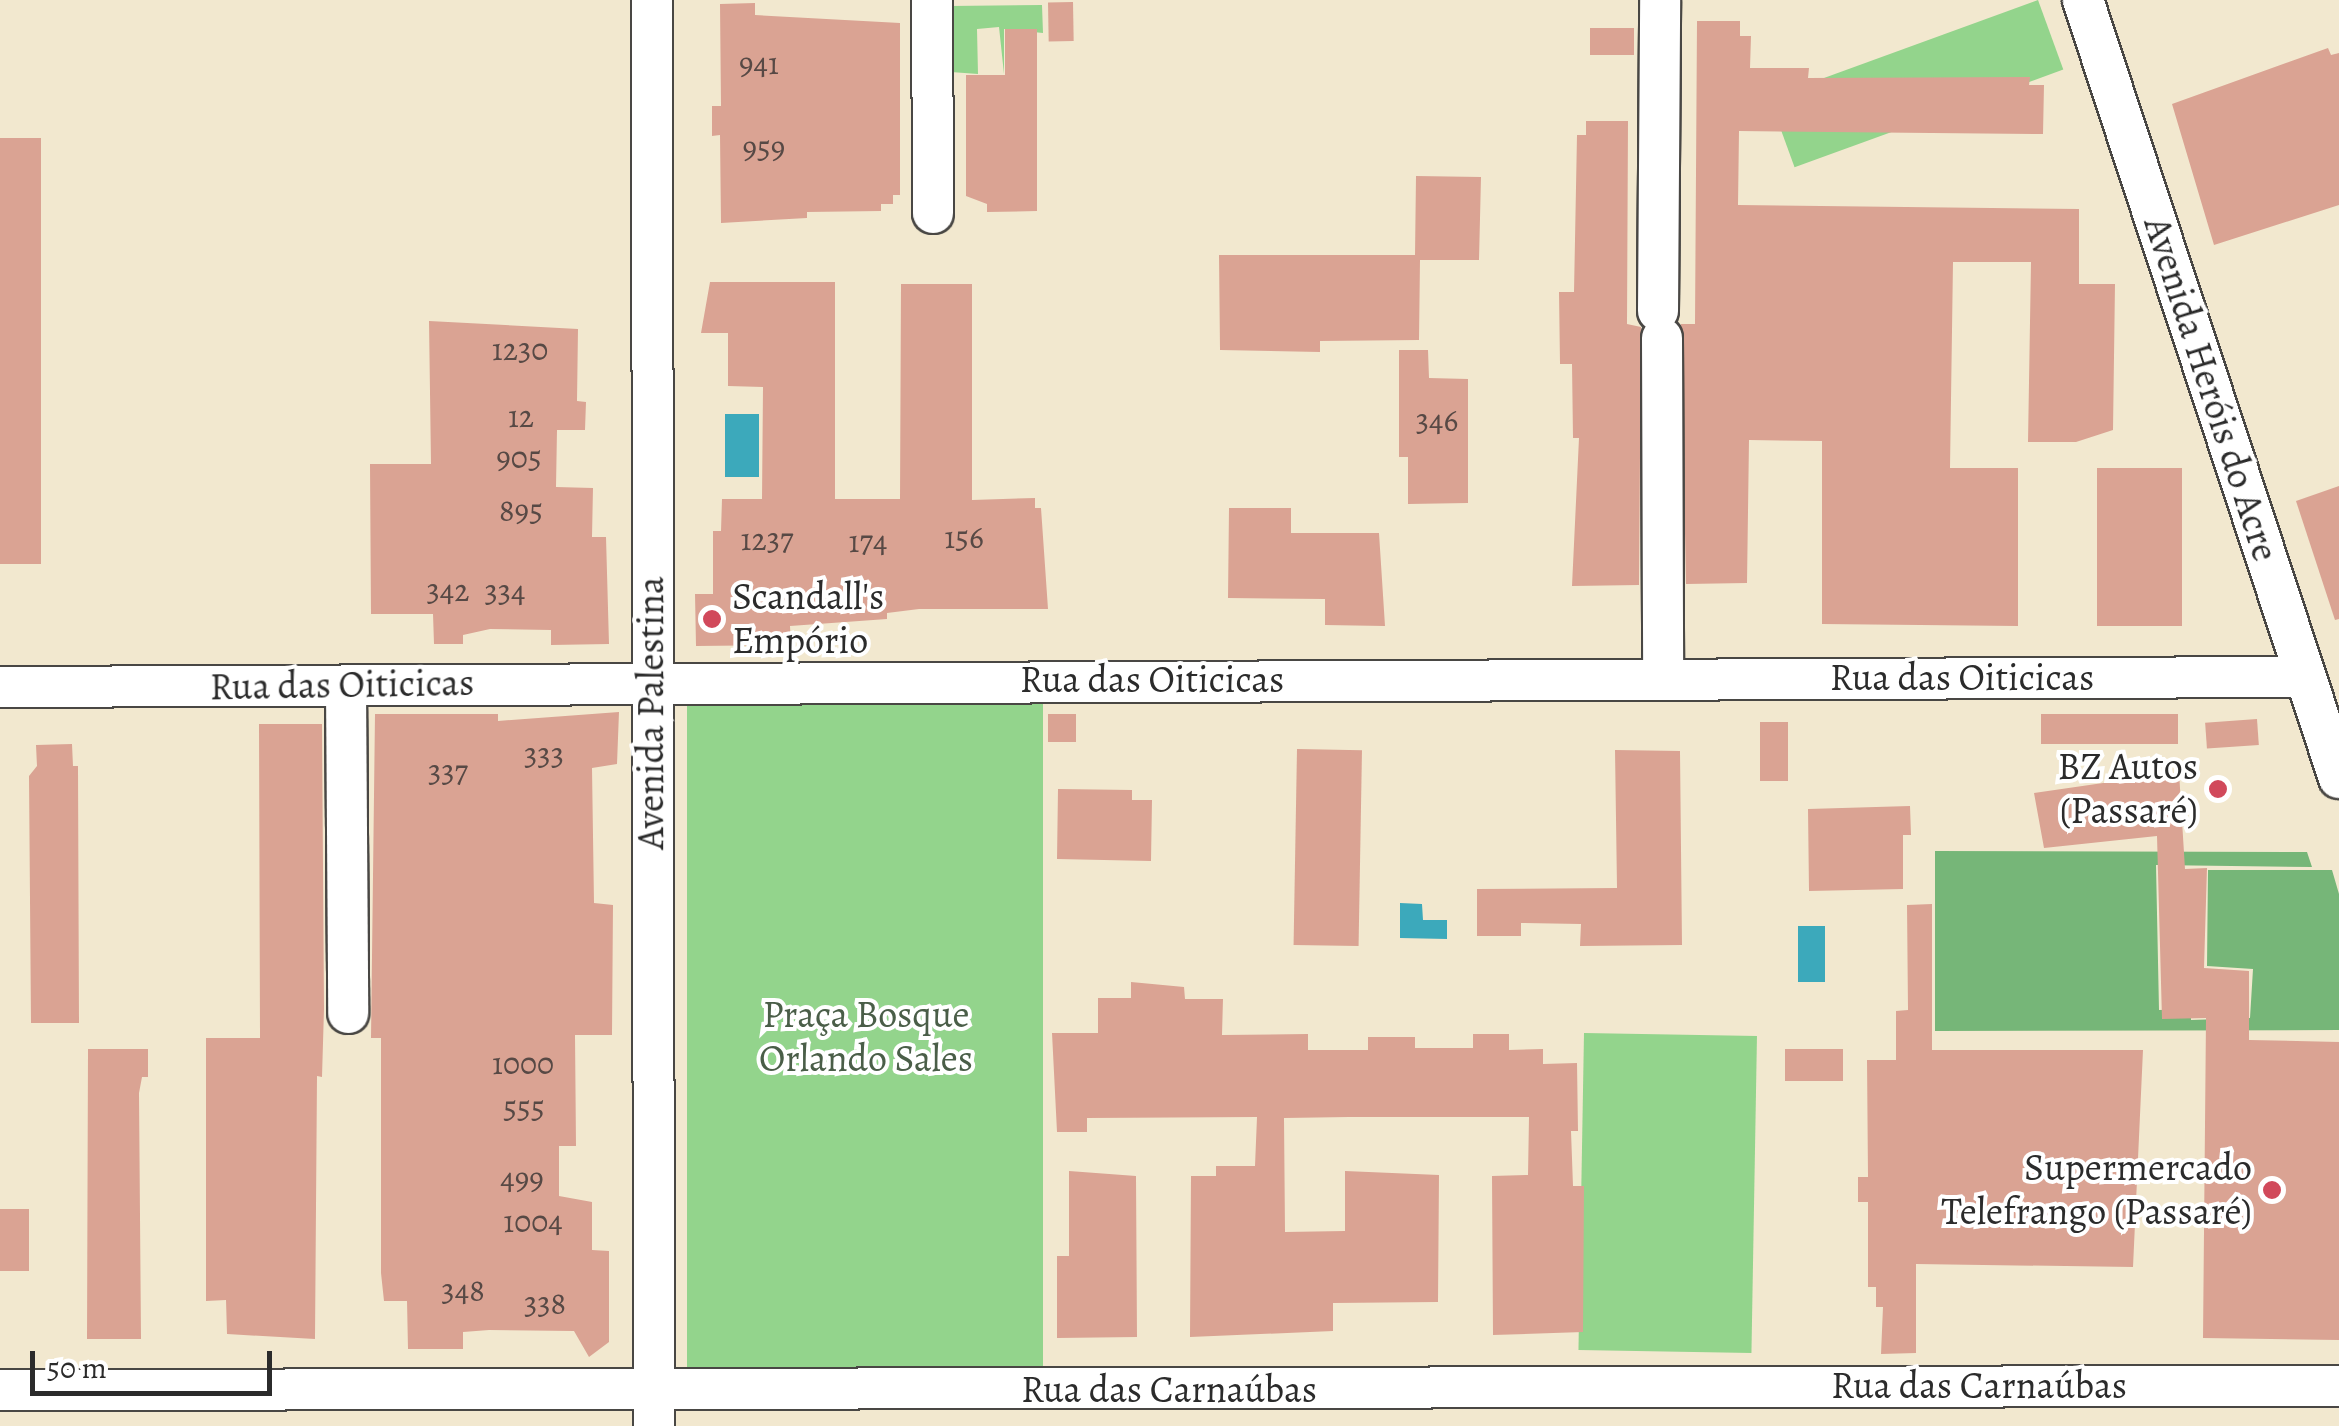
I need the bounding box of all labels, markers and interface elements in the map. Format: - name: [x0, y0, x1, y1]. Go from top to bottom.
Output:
- house number: 941: [739, 44, 779, 82]
- house number: 959: [743, 128, 785, 166]
- street label: Avenida Heróis do Acre: [2134, 211, 2288, 567]
- house number: 1230: [492, 330, 548, 368]
- house number: 12: [508, 397, 534, 435]
- house number: 346: [1416, 401, 1458, 439]
- house number: 905: [496, 438, 542, 476]
- house number: 895: [499, 491, 543, 529]
- house number: 156: [944, 518, 984, 556]
- house number: 1237: [741, 520, 793, 558]
- house number: 174: [849, 522, 887, 560]
- house number: 342: [426, 571, 470, 609]
- house number: 334: [484, 572, 526, 610]
- place label: Scandall's Empório: [732, 574, 884, 664]
- street label: Avenida Palestina: [628, 576, 674, 850]
- marker: Scandall's Empório: [701, 608, 723, 630]
- street label: Rua das Oiticicas: [1830, 655, 2094, 701]
- street label: Rua das Oiticicas: [1020, 657, 1284, 703]
- street label: Rua das Oiticicas: [209, 660, 475, 710]
- house number: 333: [524, 735, 564, 773]
- place label: BZ Autos (Passaré): [2057, 744, 2198, 834]
- house number: 337: [428, 752, 468, 790]
- marker: BZ Autos (Passaré): [2207, 778, 2229, 800]
- park label: Praça Bosque Orlando Sales: [759, 992, 973, 1082]
- house number: 1000: [492, 1044, 554, 1082]
- house number: 555: [503, 1088, 545, 1126]
- place label: Supermercado Telefrango (Passaré): [1941, 1145, 2252, 1234]
- house number: 499: [500, 1159, 544, 1197]
- marker: Supermercado Telefrango (Passaré): [2261, 1179, 2283, 1201]
- house number: 1004: [503, 1202, 563, 1240]
- house number: 348: [441, 1271, 485, 1309]
- house number: 338: [524, 1284, 566, 1322]
- scale bar: [35, 1331, 278, 1393]
- text: 50 m: [47, 1348, 107, 1388]
- street label: Rua das Carnaúbas: [1831, 1363, 2127, 1409]
- street label: Rua das Carnaúbas: [1021, 1367, 1317, 1413]

